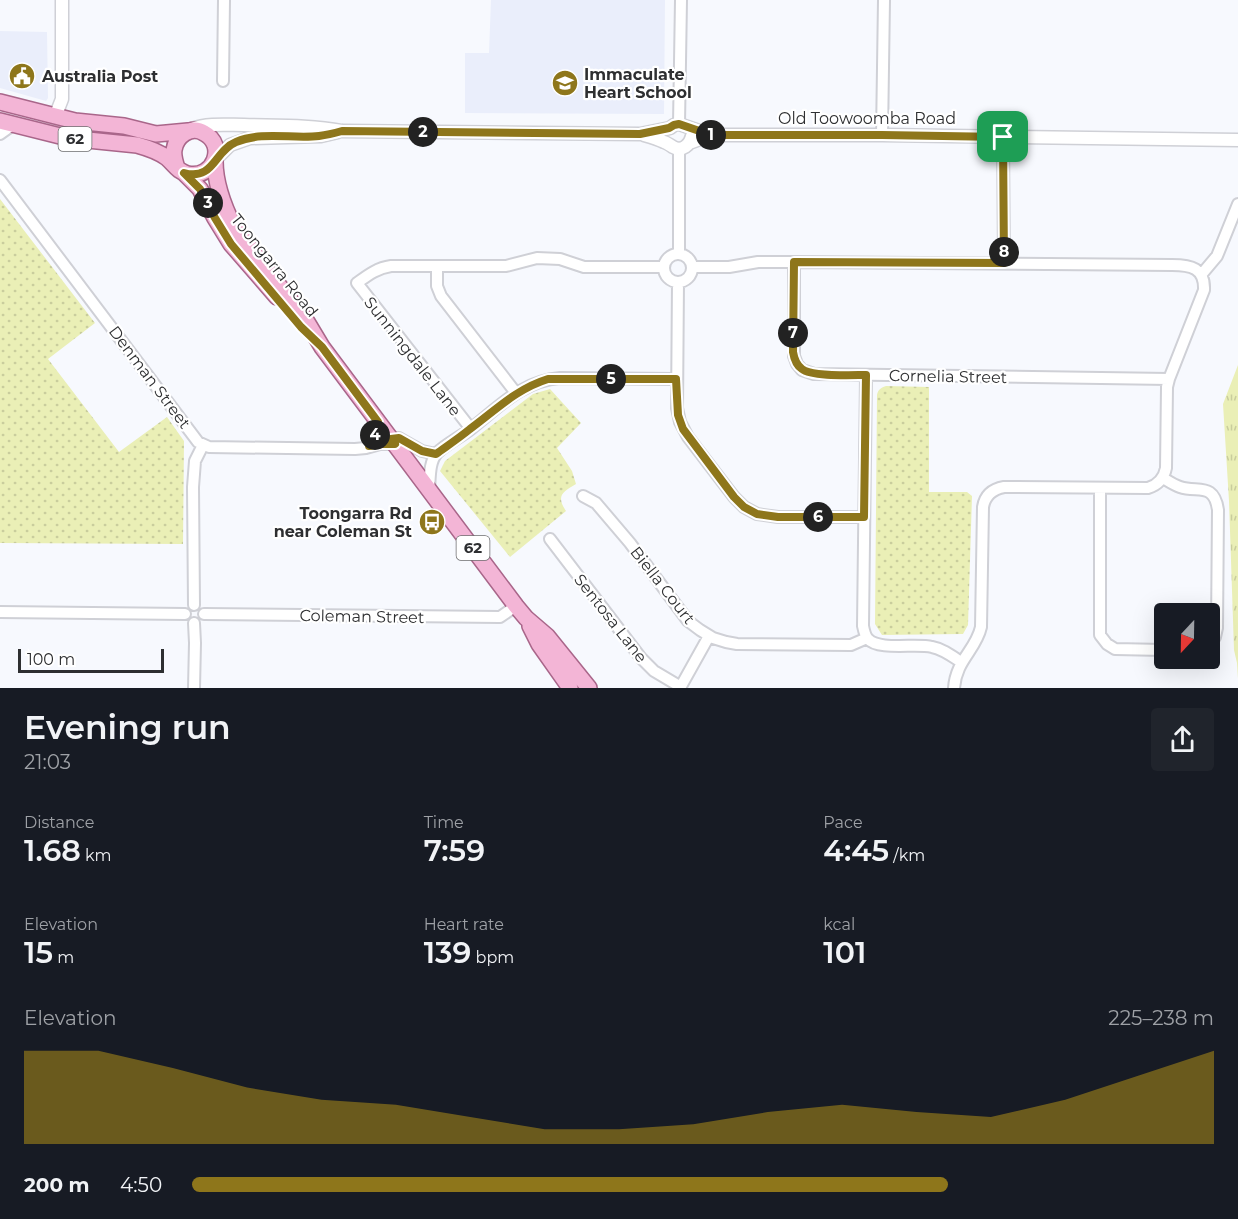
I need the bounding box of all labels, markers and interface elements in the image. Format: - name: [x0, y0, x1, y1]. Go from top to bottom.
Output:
- public building icon: Australia Post: [7, 61, 37, 91]
- place label: Immaculate Heart School: [584, 65, 692, 102]
- place label: Australia Post: [41, 67, 158, 86]
- school or university icon: Immaculate Heart School: [550, 68, 580, 98]
- street label: Old Toowoomba Road: [778, 109, 956, 128]
- pin: [977, 111, 1028, 162]
- pin: 2: [408, 117, 438, 147]
- pin: 1: [696, 120, 726, 150]
- icon: arrive: [986, 120, 1019, 153]
- text: 2: [418, 122, 428, 141]
- text: 1: [708, 125, 714, 144]
- road number: 62: [58, 127, 92, 151]
- pin: 3: [193, 188, 223, 218]
- text: 3: [203, 193, 213, 212]
- street label: Toongarra Road: [227, 210, 322, 321]
- pin: 8: [989, 237, 1019, 267]
- text: 8: [999, 242, 1009, 261]
- street label: Sunningdale Lane: [360, 293, 465, 420]
- pin: 7: [778, 318, 808, 348]
- street label: Denman Street: [105, 322, 195, 433]
- text: 7: [788, 323, 798, 342]
- pin: 5: [596, 364, 626, 394]
- street label: Cornelia Street: [889, 366, 1008, 387]
- text: 5: [606, 369, 616, 388]
- pin: 4: [360, 420, 390, 450]
- text: 4: [369, 425, 381, 444]
- pin: 6: [803, 502, 833, 532]
- place label: Toongarra Rd near Coleman St: [274, 504, 412, 541]
- bus stop icon: Toongarra Rd near Coleman St: [417, 507, 447, 537]
- text: 6: [813, 507, 823, 526]
- road number: 62: [456, 536, 490, 560]
- street label: Biella Court: [626, 543, 699, 628]
- street label: Sentosa Lane: [570, 570, 651, 666]
- north arrow: [1154, 603, 1220, 669]
- map controls: [1154, 603, 1220, 669]
- street label: Coleman Street: [299, 606, 425, 627]
- scale bar: [18, 646, 164, 674]
- text: 100 m: [27, 650, 75, 669]
- text: Evening run: [24, 707, 231, 747]
- button: share: [1151, 708, 1214, 771]
- text: 21:03: [24, 750, 71, 774]
- text: Distance: [24, 813, 94, 832]
- text: Time: [424, 813, 464, 832]
- text: Pace: [823, 813, 863, 832]
- text: 1.68: [24, 832, 81, 869]
- text: 7:59: [424, 832, 485, 869]
- text: 4:45: [823, 832, 889, 869]
- text: km: [81, 846, 111, 865]
- text: /km: [889, 846, 925, 865]
- text: Elevation: [24, 915, 98, 934]
- text: Heart rate: [424, 915, 504, 934]
- text: kcal: [823, 915, 855, 934]
- text: 15: [24, 934, 53, 971]
- text: 139: [424, 934, 471, 971]
- text: 101: [823, 934, 866, 971]
- text: m: [53, 948, 74, 967]
- text: bpm: [471, 948, 514, 967]
- text: Elevation: [24, 1006, 116, 1030]
- text: 225–238 m: [1108, 1006, 1214, 1030]
- text: 200 m: [24, 1173, 90, 1197]
- text: 4:50: [120, 1173, 162, 1197]

